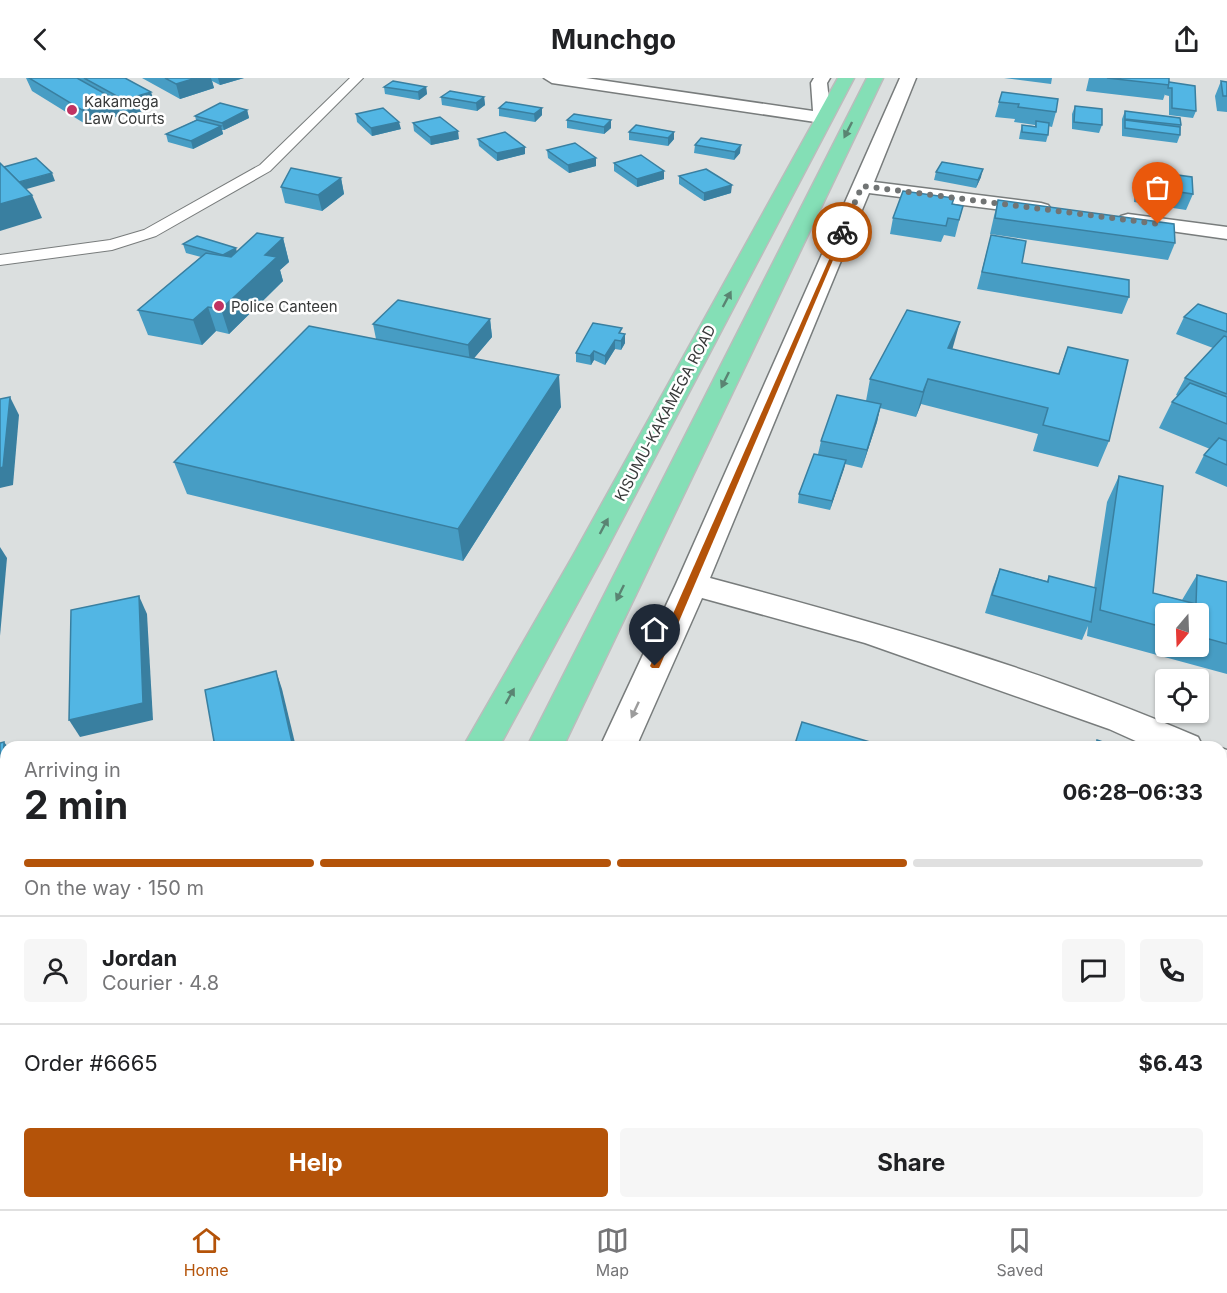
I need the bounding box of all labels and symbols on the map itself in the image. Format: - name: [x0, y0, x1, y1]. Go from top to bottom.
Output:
- place label: Kakamega Law Courts: [84, 92, 165, 128]
- marker: Kakamega Law Courts: [65, 103, 79, 117]
- one-way arrow: [843, 121, 852, 138]
- pin: [1132, 162, 1183, 224]
- courier: [812, 202, 872, 262]
- one-way arrow: [722, 290, 732, 307]
- place label: Police Canteen: [231, 297, 338, 316]
- marker: Police Canteen: [212, 299, 226, 313]
- street label: KISUMU-KAKAMEGA ROAD: [610, 322, 720, 504]
- one-way arrow: [720, 371, 730, 389]
- one-way arrow: [599, 517, 609, 534]
- one-way arrow: [616, 584, 625, 601]
- north arrow: [1155, 603, 1209, 657]
- pin: [629, 604, 680, 666]
- one-way arrow: [504, 688, 515, 704]
- one-way arrow: [630, 701, 639, 719]

